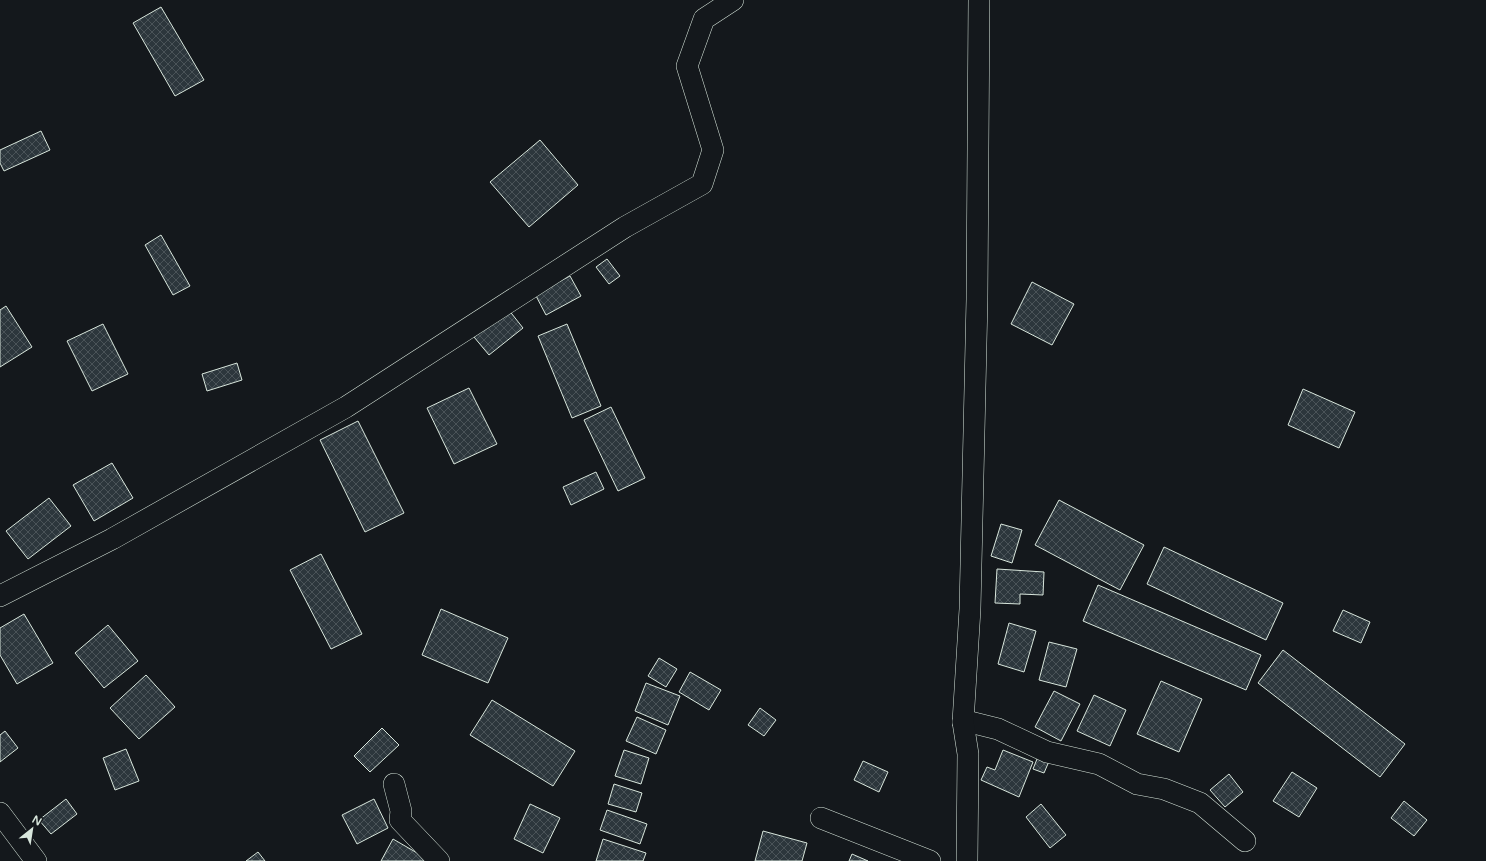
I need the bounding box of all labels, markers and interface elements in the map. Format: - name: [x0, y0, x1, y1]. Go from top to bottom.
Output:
- north arrow: [12, 809, 52, 849]
- text: N: [30, 813, 44, 829]

